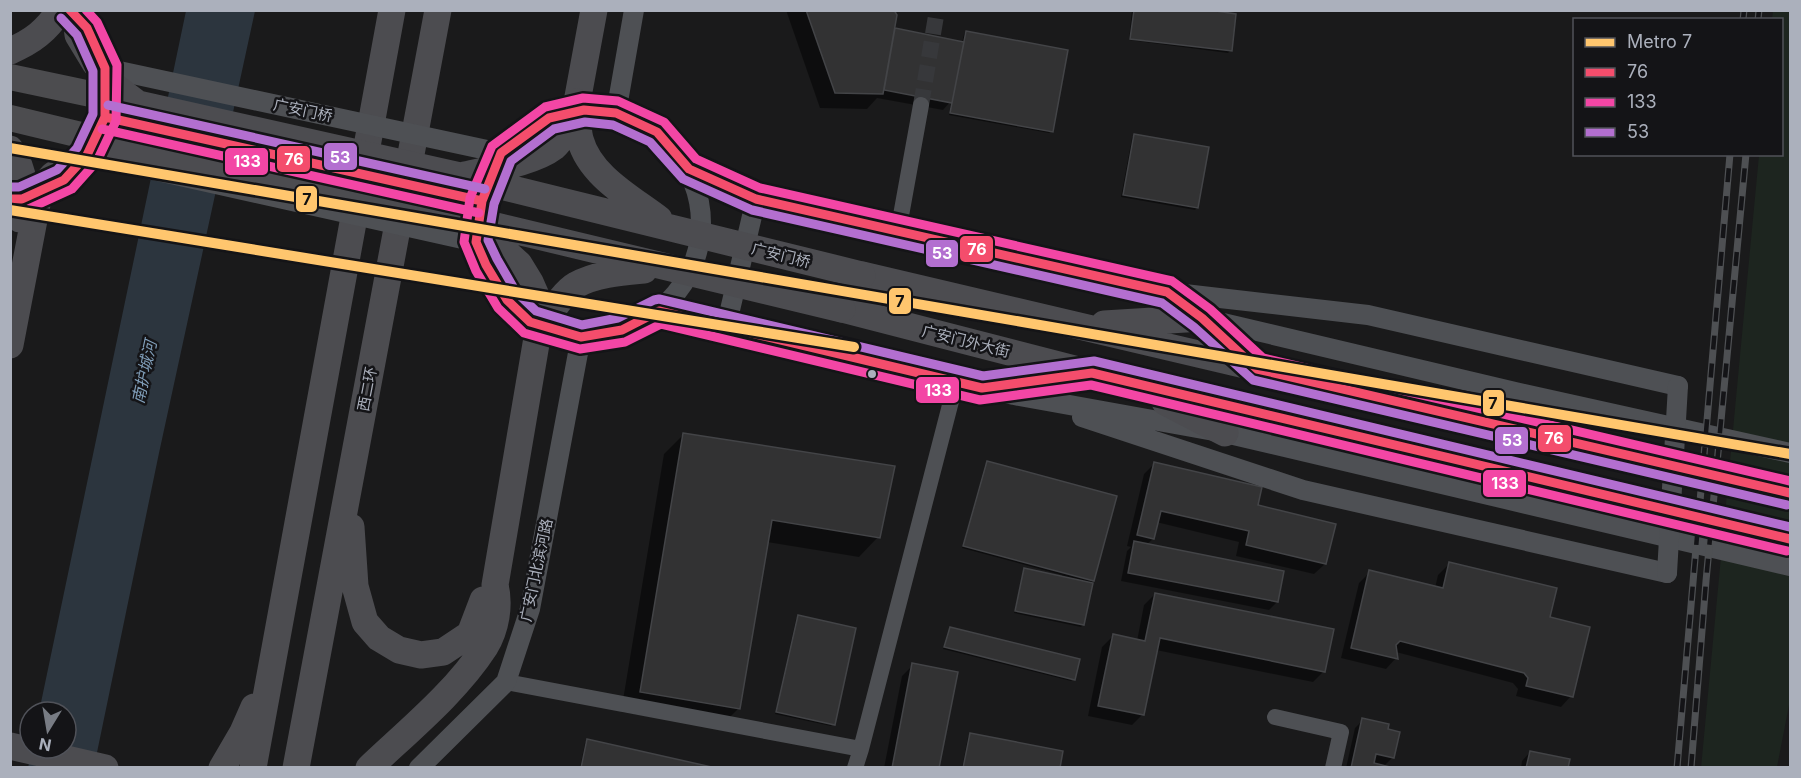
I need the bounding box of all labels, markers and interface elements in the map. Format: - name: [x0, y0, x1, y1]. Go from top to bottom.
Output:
- legend: [1573, 18, 1783, 156]
- text: Metro 7: [1627, 31, 1692, 52]
- text: 76: [1627, 61, 1648, 82]
- text: 133: [1627, 91, 1657, 112]
- street label: 广安门桥: [272, 94, 334, 126]
- text: 53: [1627, 121, 1649, 142]
- line badge: 53: [323, 142, 358, 171]
- line badge: 76: [276, 145, 311, 173]
- line badge: 133: [224, 147, 269, 176]
- text: 53: [330, 147, 350, 167]
- text: 76: [284, 149, 304, 169]
- text: 133: [233, 151, 261, 171]
- line badge: 7: [295, 185, 318, 213]
- text: 7: [302, 189, 312, 209]
- line badge: 76: [959, 235, 994, 263]
- street label: 广安门桥: [750, 239, 812, 271]
- line badge: 53: [925, 239, 959, 268]
- text: 76: [967, 239, 987, 259]
- text: 53: [932, 243, 952, 263]
- line badge: 7: [888, 287, 912, 315]
- text: 7: [895, 291, 905, 311]
- street label: 广安门外大街: [920, 321, 1012, 361]
- water label: 南护城河: [128, 336, 161, 405]
- street label: 西二环: [353, 365, 381, 413]
- unlabelled marker: [866, 368, 878, 380]
- line badge: 133: [915, 376, 960, 404]
- text: 133: [924, 380, 952, 400]
- line badge: 7: [1482, 389, 1505, 417]
- text: 7: [1488, 393, 1498, 413]
- line badge: 76: [1537, 424, 1572, 453]
- line badge: 53: [1494, 426, 1529, 455]
- text: 76: [1544, 428, 1564, 448]
- text: 53: [1502, 430, 1522, 450]
- line badge: 133: [1482, 469, 1527, 498]
- text: 133: [1491, 473, 1519, 493]
- street label: 广安门北滨河路: [516, 517, 556, 623]
- north arrow: [18, 700, 78, 760]
- text: N: [37, 734, 53, 756]

